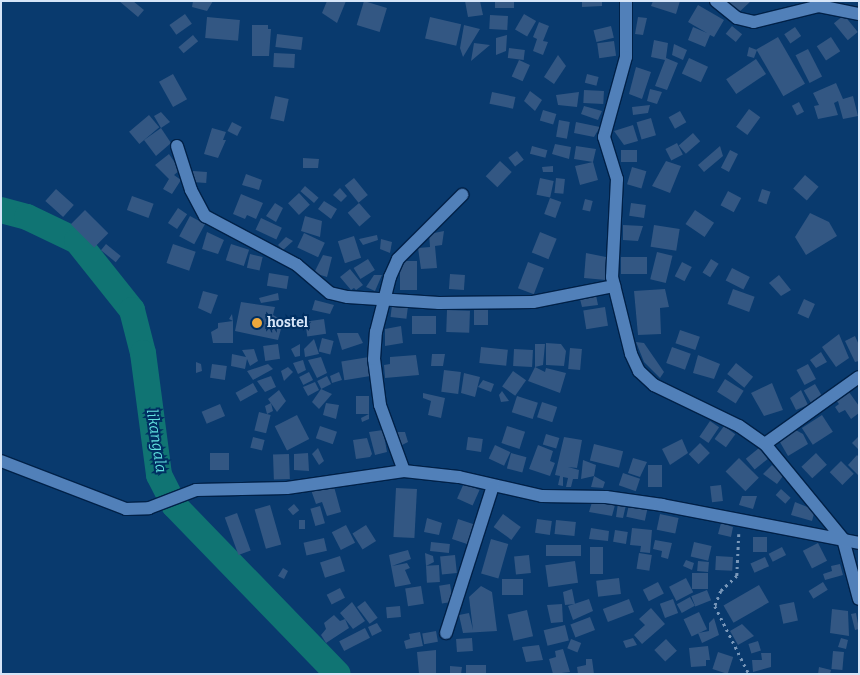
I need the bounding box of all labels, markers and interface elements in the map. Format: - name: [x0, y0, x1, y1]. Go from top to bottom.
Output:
- place label: hostel: [267, 315, 308, 331]
- marker: hostel: [251, 317, 263, 329]
- water label: likangala: [142, 408, 170, 474]

